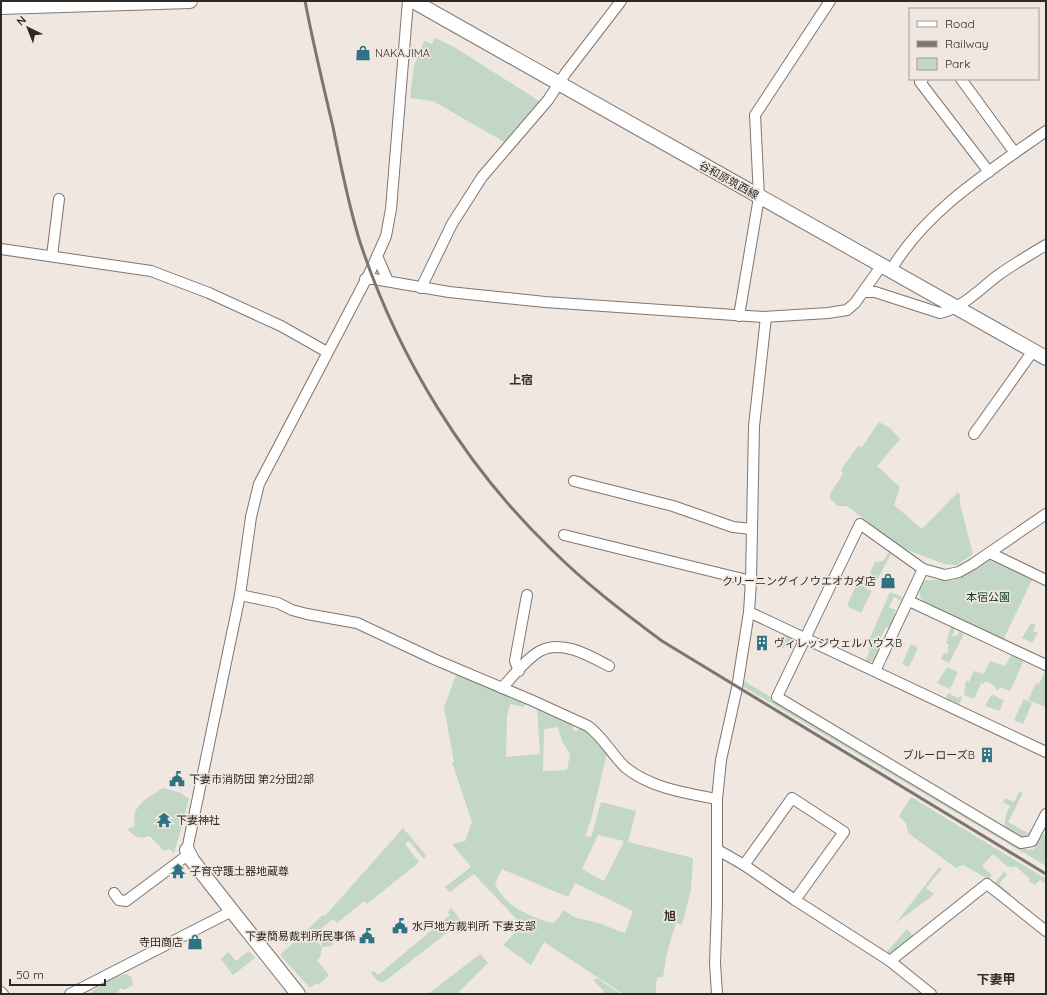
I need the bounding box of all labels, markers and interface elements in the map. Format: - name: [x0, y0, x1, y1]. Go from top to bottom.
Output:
- north arrow: [8, 8, 48, 48]
- legend: [909, 8, 1039, 80]
- text: N: [13, 13, 29, 29]
- text: Road: [945, 16, 975, 31]
- text: Railway: [945, 36, 989, 51]
- shop icon: NAKAJIMA: [354, 44, 372, 62]
- place label: NAKAJIMA: [375, 46, 430, 60]
- text: Park: [945, 56, 970, 71]
- street label: 谷和原筑西線: [697, 158, 761, 202]
- district label: 上宿: [509, 372, 533, 387]
- shop icon: クリーニングイノウエオカダ店: [879, 572, 897, 590]
- place label: クリーニングイノウエオカダ店: [722, 574, 876, 588]
- park label: 本宿公園: [966, 590, 1010, 604]
- building icon: ヴィレッジウェルハウスB: [753, 634, 771, 652]
- place label: ヴィレッジウェルハウスB: [774, 636, 902, 650]
- building icon: ブルーローズB: [978, 746, 996, 764]
- place label: ブルーローズB: [902, 748, 975, 762]
- public building icon: 下妻市消防団 第2分団2部: [168, 770, 186, 788]
- place label: 下妻市消防団 第2分団2部: [189, 772, 314, 786]
- temple icon: 下妻神社: [155, 811, 173, 829]
- place label: 下妻神社: [176, 813, 220, 827]
- temple icon: 子育守護土器地蔵尊: [169, 862, 187, 880]
- place label: 子育守護土器地蔵尊: [190, 864, 289, 878]
- district label: 旭: [664, 908, 676, 923]
- public building icon: 水戸地方裁判所 下妻支部: [391, 917, 409, 935]
- place label: 水戸地方裁判所 下妻支部: [412, 919, 536, 933]
- public building icon: 下妻簡易裁判所民事係: [358, 927, 376, 945]
- place label: 下妻簡易裁判所民事係: [245, 929, 356, 943]
- shop icon: 寺田商店: [186, 933, 204, 951]
- place label: 寺田商店: [139, 935, 183, 949]
- scale bar: [10, 961, 105, 987]
- text: 50 m: [16, 967, 44, 982]
- district label: 下妻甲: [976, 971, 1016, 987]

